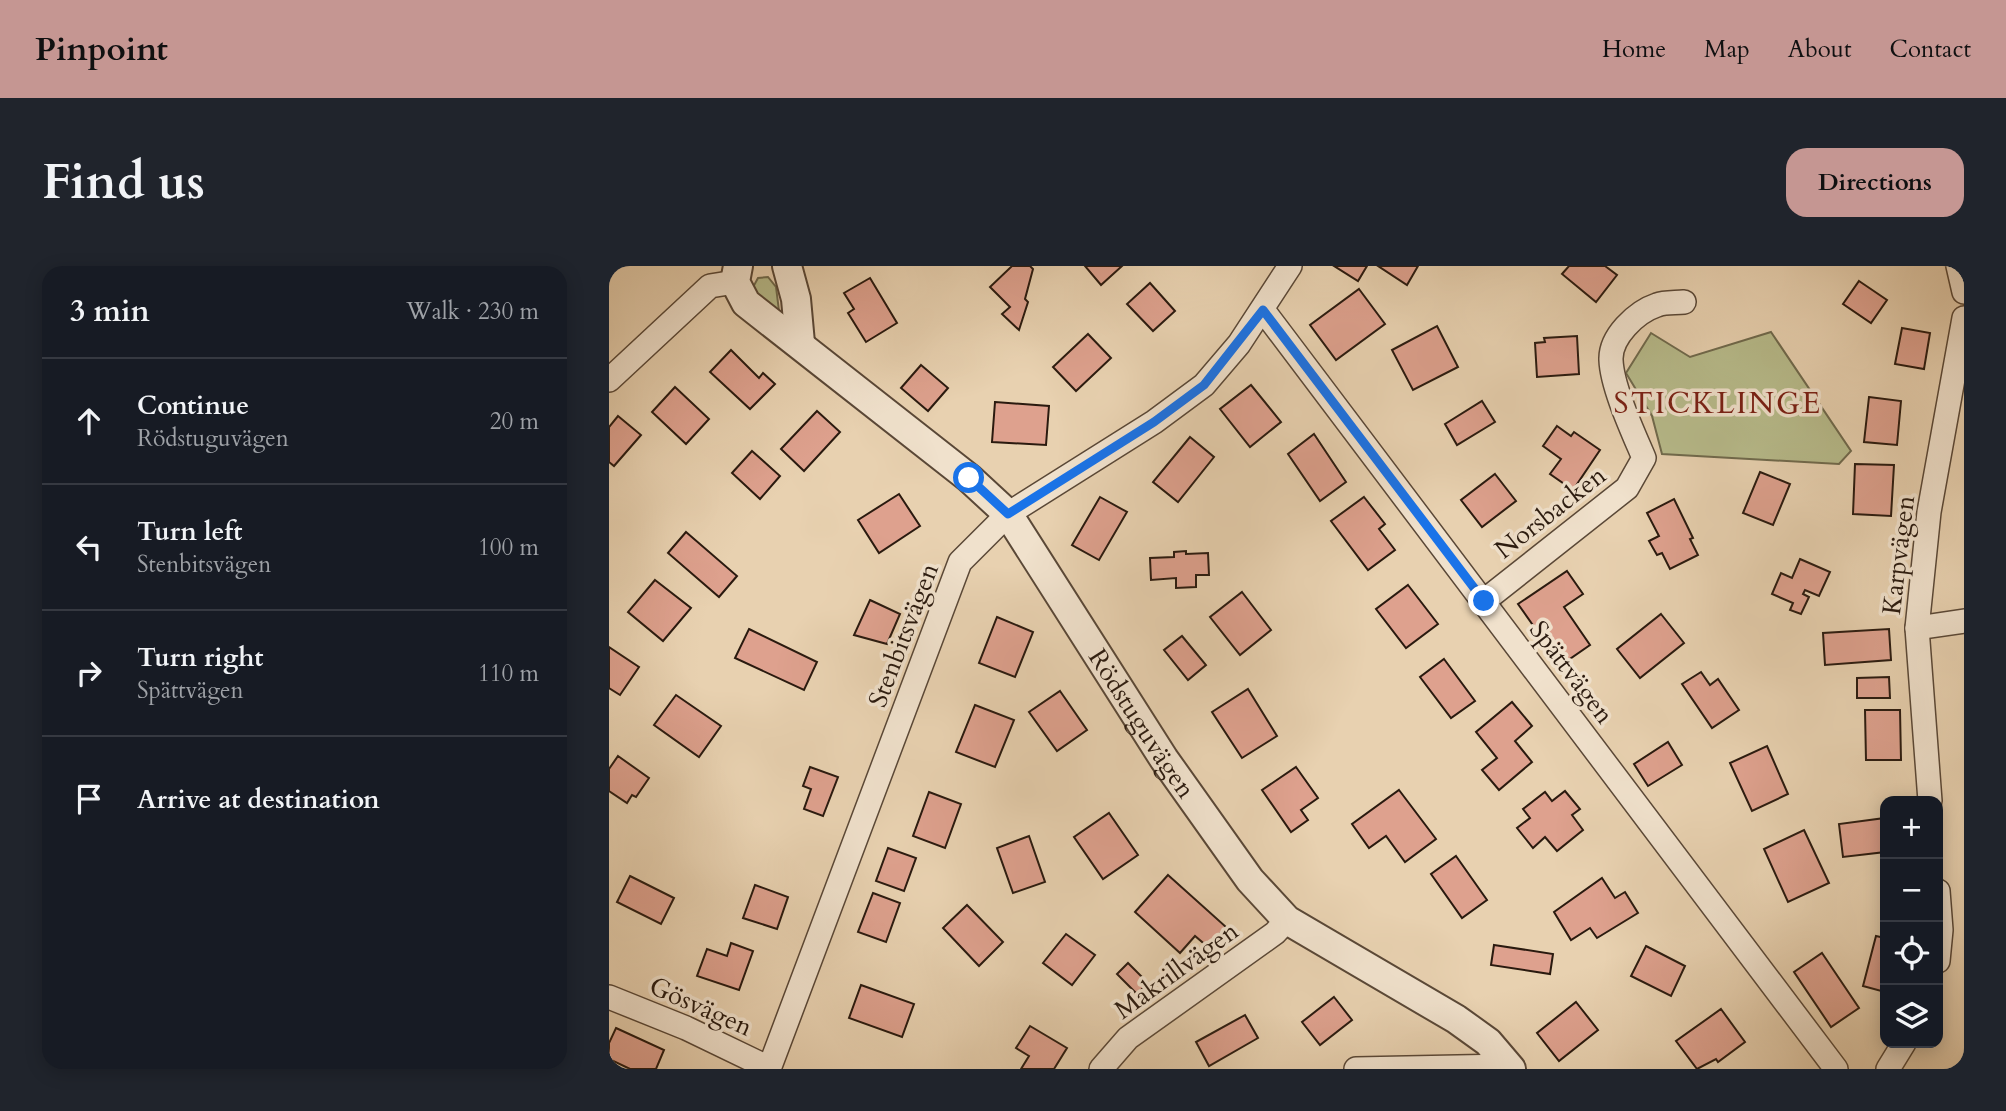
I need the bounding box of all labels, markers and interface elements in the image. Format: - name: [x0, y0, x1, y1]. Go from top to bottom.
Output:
- text: Pinpoint: [35, 27, 168, 72]
- text: Home: [1602, 33, 1666, 66]
- text: Map: [1704, 33, 1750, 66]
- text: About: [1788, 33, 1852, 66]
- text: Contact: [1890, 33, 1971, 66]
- button: Directions: [1786, 148, 1964, 217]
- text: Find us: [42, 149, 205, 216]
- text: 3 min: [70, 291, 150, 332]
- text: Walk · 230 m: [406, 296, 539, 327]
- district label: STICKLINGE: [1614, 383, 1822, 424]
- text: Continue: [137, 388, 249, 423]
- icon: ahead: [70, 402, 108, 440]
- text: 20 m: [490, 406, 539, 437]
- text: Rödstuguvägen: [137, 423, 289, 454]
- street label: Norsbacken: [1488, 458, 1613, 567]
- route start: [953, 462, 984, 493]
- street label: Karpvägen: [1874, 493, 1923, 617]
- text: Turn left: [137, 514, 242, 549]
- icon: left: [70, 528, 108, 566]
- text: 100 m: [478, 532, 539, 563]
- text: Stenbitsvägen: [137, 549, 271, 580]
- street label: Stenbitsvägen: [860, 558, 947, 712]
- route end: [1468, 585, 1499, 616]
- street label: Spättvägen: [1521, 614, 1622, 731]
- text: Turn right: [137, 640, 264, 675]
- street label: Rödstuguvägen: [1080, 642, 1203, 805]
- icon: right: [70, 654, 108, 692]
- text: 110 m: [478, 658, 539, 689]
- text: Spättvägen: [137, 675, 244, 706]
- icon: arrive: [70, 780, 108, 818]
- text: Arrive at destination: [137, 782, 380, 817]
- map controls: [1880, 796, 1943, 1048]
- button: +: [1880, 796, 1943, 859]
- button: −: [1880, 859, 1943, 922]
- street label: Makrillvägen: [1107, 913, 1246, 1027]
- button: locate: [1880, 922, 1943, 985]
- street label: Gösvägen: [644, 968, 758, 1045]
- button: layers: [1880, 985, 1943, 1048]

